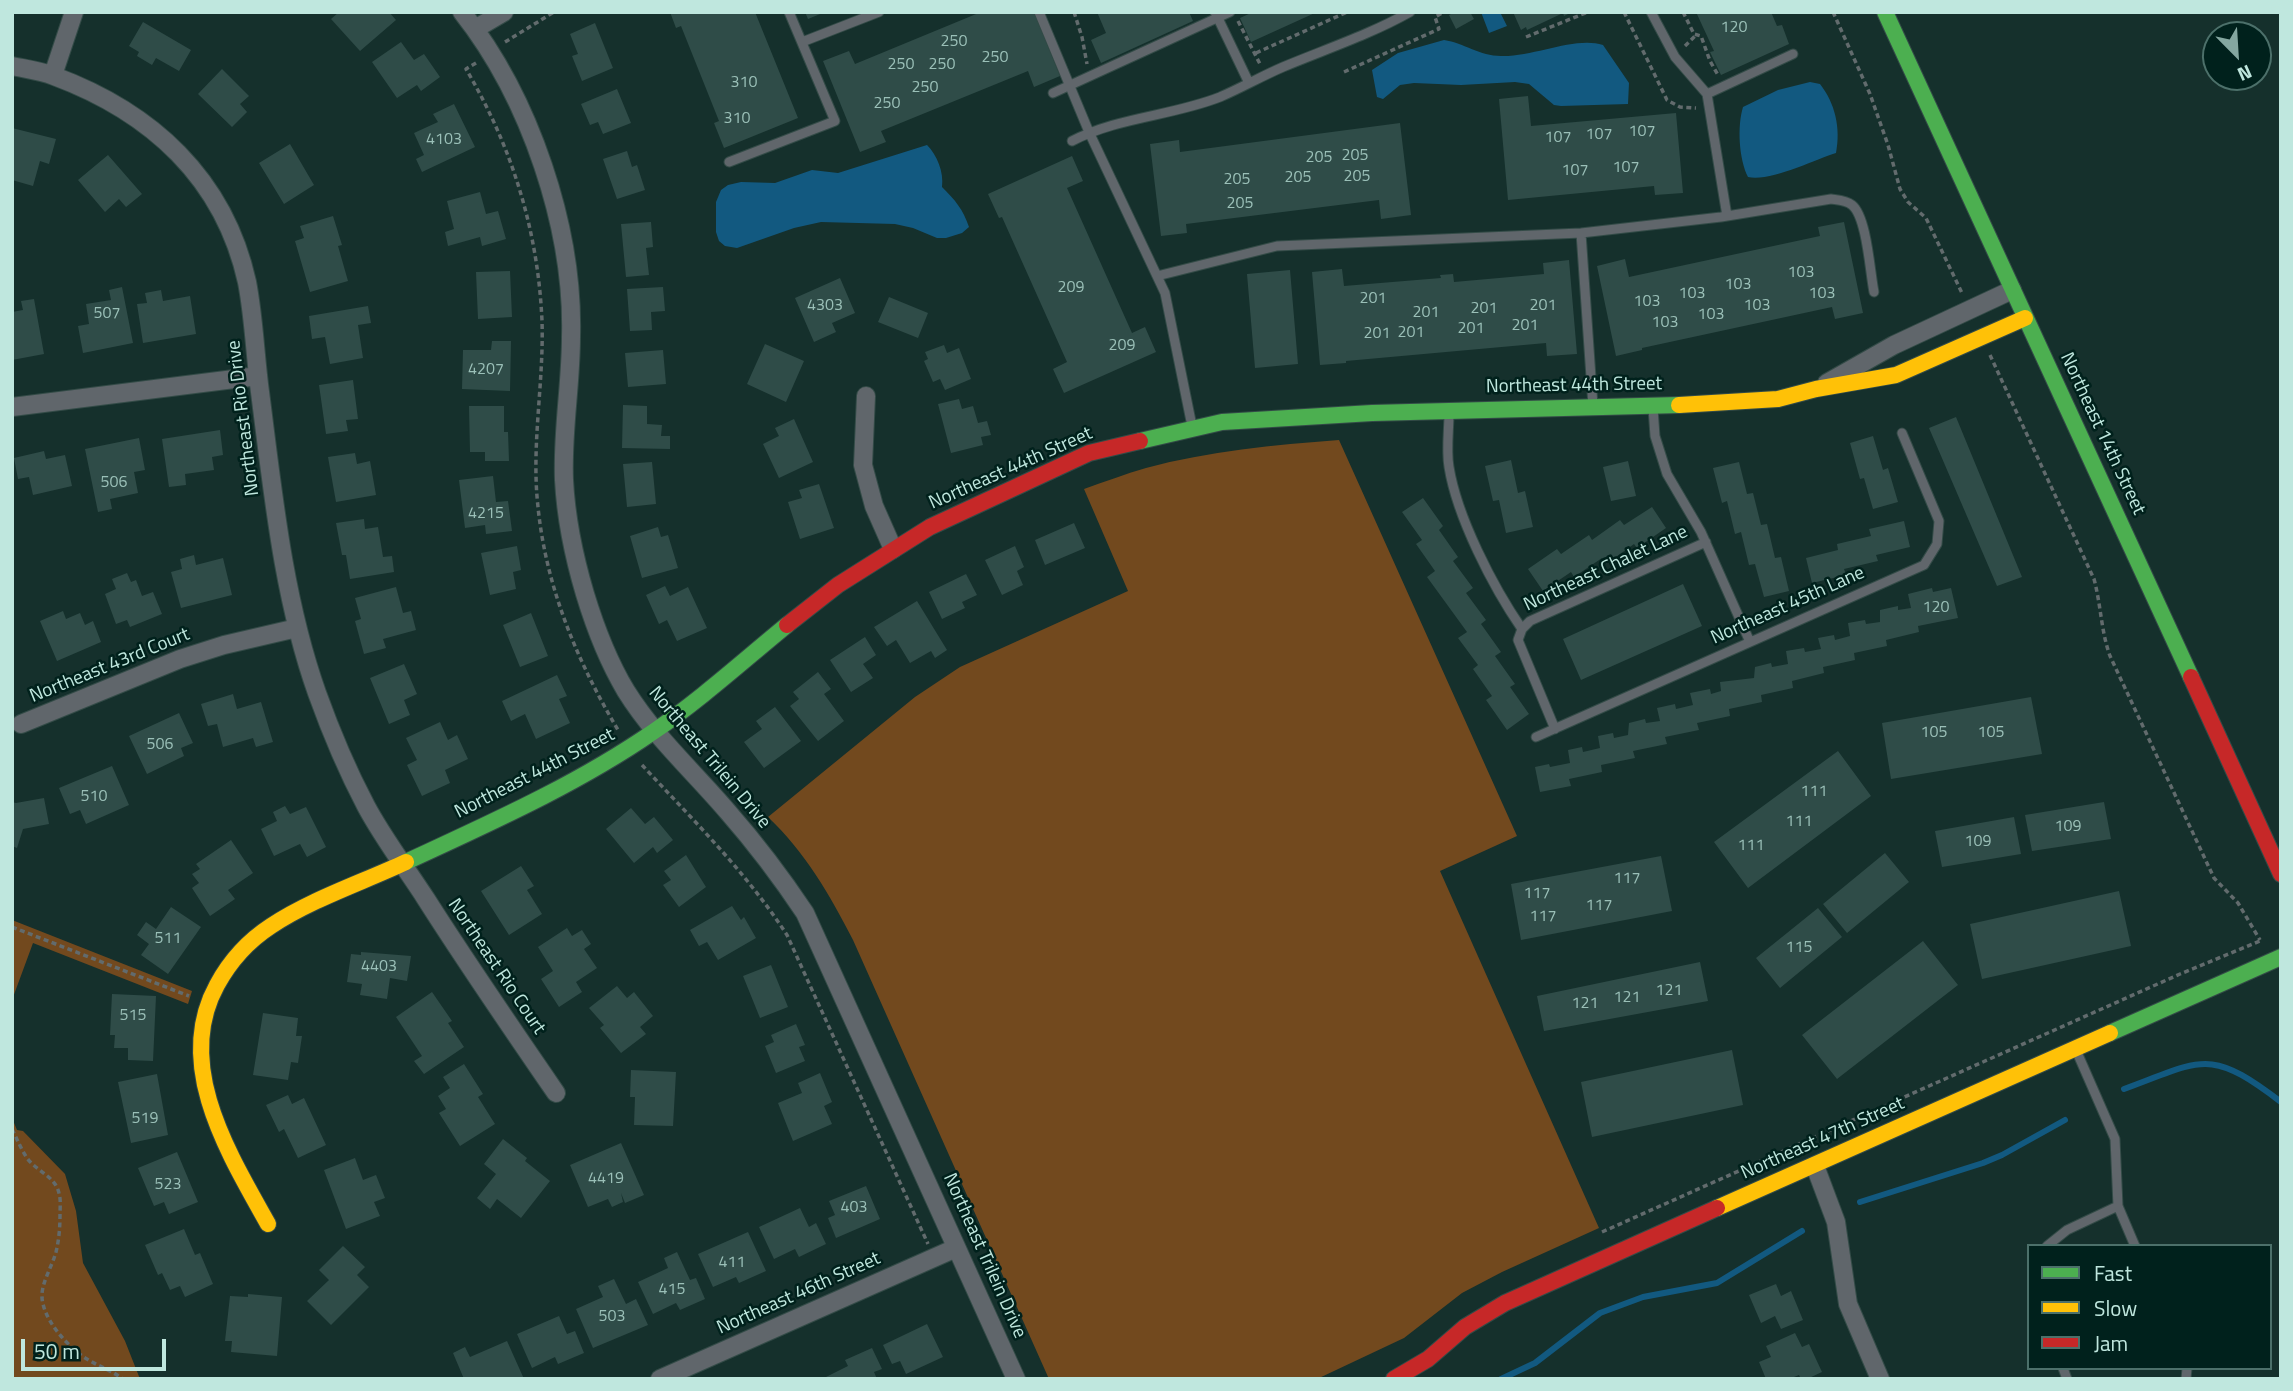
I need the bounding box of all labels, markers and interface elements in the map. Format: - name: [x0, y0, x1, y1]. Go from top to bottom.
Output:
- house number: 120: [1721, 18, 1747, 38]
- north arrow: [2202, 21, 2272, 91]
- house number: 250: [941, 32, 967, 52]
- house number: 250: [982, 48, 1008, 68]
- house number: 250: [888, 55, 914, 75]
- house number: 250: [929, 55, 955, 75]
- text: N: [2233, 58, 2257, 90]
- house number: 310: [731, 73, 757, 93]
- house number: 250: [912, 78, 938, 98]
- house number: 250: [874, 94, 900, 114]
- house number: 310: [724, 109, 750, 129]
- house number: 107: [1629, 122, 1655, 142]
- house number: 107: [1586, 125, 1612, 145]
- house number: 107: [1545, 128, 1571, 148]
- house number: 4103: [426, 130, 462, 150]
- house number: 205: [1342, 146, 1368, 166]
- house number: 205: [1306, 148, 1332, 168]
- house number: 107: [1613, 158, 1639, 178]
- house number: 107: [1562, 161, 1588, 181]
- house number: 205: [1344, 167, 1370, 187]
- house number: 205: [1285, 168, 1311, 188]
- house number: 205: [1224, 170, 1250, 190]
- house number: 205: [1227, 194, 1253, 214]
- house number: 103: [1788, 263, 1814, 283]
- house number: 103: [1725, 275, 1751, 295]
- house number: 209: [1058, 278, 1084, 298]
- house number: 103: [1679, 284, 1705, 304]
- house number: 103: [1809, 284, 1835, 304]
- house number: 201: [1360, 289, 1386, 309]
- house number: 103: [1634, 292, 1660, 312]
- house number: 4303: [807, 296, 843, 316]
- house number: 201: [1530, 296, 1556, 316]
- house number: 103: [1744, 296, 1770, 316]
- house number: 201: [1471, 299, 1497, 319]
- house number: 201: [1413, 303, 1439, 323]
- house number: 507: [94, 304, 120, 324]
- house number: 103: [1698, 305, 1724, 325]
- house number: 103: [1652, 313, 1678, 333]
- house number: 201: [1512, 316, 1538, 336]
- house number: 201: [1458, 319, 1484, 339]
- house number: 201: [1398, 323, 1424, 343]
- house number: 201: [1364, 324, 1390, 344]
- house number: 209: [1109, 336, 1135, 356]
- street label: Northeast Rio Drive: [223, 339, 265, 497]
- street label: Northeast 14th Street: [2054, 349, 2150, 519]
- house number: 4207: [468, 360, 504, 380]
- street label: Northeast 44th Street: [1486, 373, 1662, 399]
- street label: Northeast 44th Street: [926, 423, 1096, 515]
- house number: 506: [101, 473, 127, 493]
- house number: 4215: [468, 504, 504, 524]
- street label: Northeast Chalet Lane: [1520, 521, 1692, 617]
- street label: Northeast 45th Lane: [1708, 562, 1868, 650]
- house number: 120: [1923, 598, 1949, 618]
- street label: Northeast 43rd Court: [27, 624, 193, 708]
- street label: Northeast Trilein Drive: [643, 682, 775, 834]
- house number: 105: [1921, 723, 1947, 743]
- house number: 105: [1978, 723, 2004, 743]
- street label: Northeast 44th Street: [451, 724, 619, 824]
- house number: 506: [147, 735, 173, 755]
- house number: 111: [1801, 782, 1827, 802]
- house number: 510: [81, 787, 107, 807]
- house number: 111: [1786, 812, 1812, 832]
- house number: 109: [2055, 817, 2081, 837]
- house number: 109: [1965, 832, 1991, 852]
- house number: 111: [1738, 836, 1764, 856]
- house number: 117: [1614, 869, 1640, 889]
- house number: 117: [1524, 884, 1550, 904]
- street label: Northeast Rio Court: [442, 895, 550, 1039]
- house number: 117: [1586, 896, 1612, 916]
- house number: 117: [1530, 907, 1556, 927]
- house number: 511: [155, 929, 181, 949]
- house number: 115: [1786, 938, 1812, 958]
- house number: 4403: [361, 957, 397, 977]
- house number: 121: [1656, 981, 1682, 1001]
- house number: 121: [1614, 988, 1640, 1008]
- house number: 121: [1572, 994, 1598, 1014]
- house number: 515: [120, 1006, 146, 1026]
- street label: Northeast 47th Street: [1738, 1093, 1908, 1185]
- house number: 519: [132, 1109, 158, 1129]
- house number: 4419: [588, 1169, 624, 1189]
- street label: Northeast Trilein Drive: [937, 1170, 1031, 1342]
- house number: 523: [155, 1175, 181, 1195]
- house number: 403: [841, 1198, 867, 1218]
- legend: [2027, 1244, 2272, 1370]
- street label: Northeast 46th Street: [714, 1248, 884, 1340]
- house number: 411: [719, 1253, 745, 1273]
- text: Fast: [2094, 1257, 2132, 1289]
- house number: 415: [659, 1280, 685, 1300]
- text: Slow: [2094, 1292, 2137, 1324]
- house number: 503: [599, 1307, 625, 1327]
- scale bar: [24, 1324, 170, 1368]
- text: Jam: [2094, 1327, 2128, 1359]
- text: 50 m: [34, 1335, 80, 1367]

